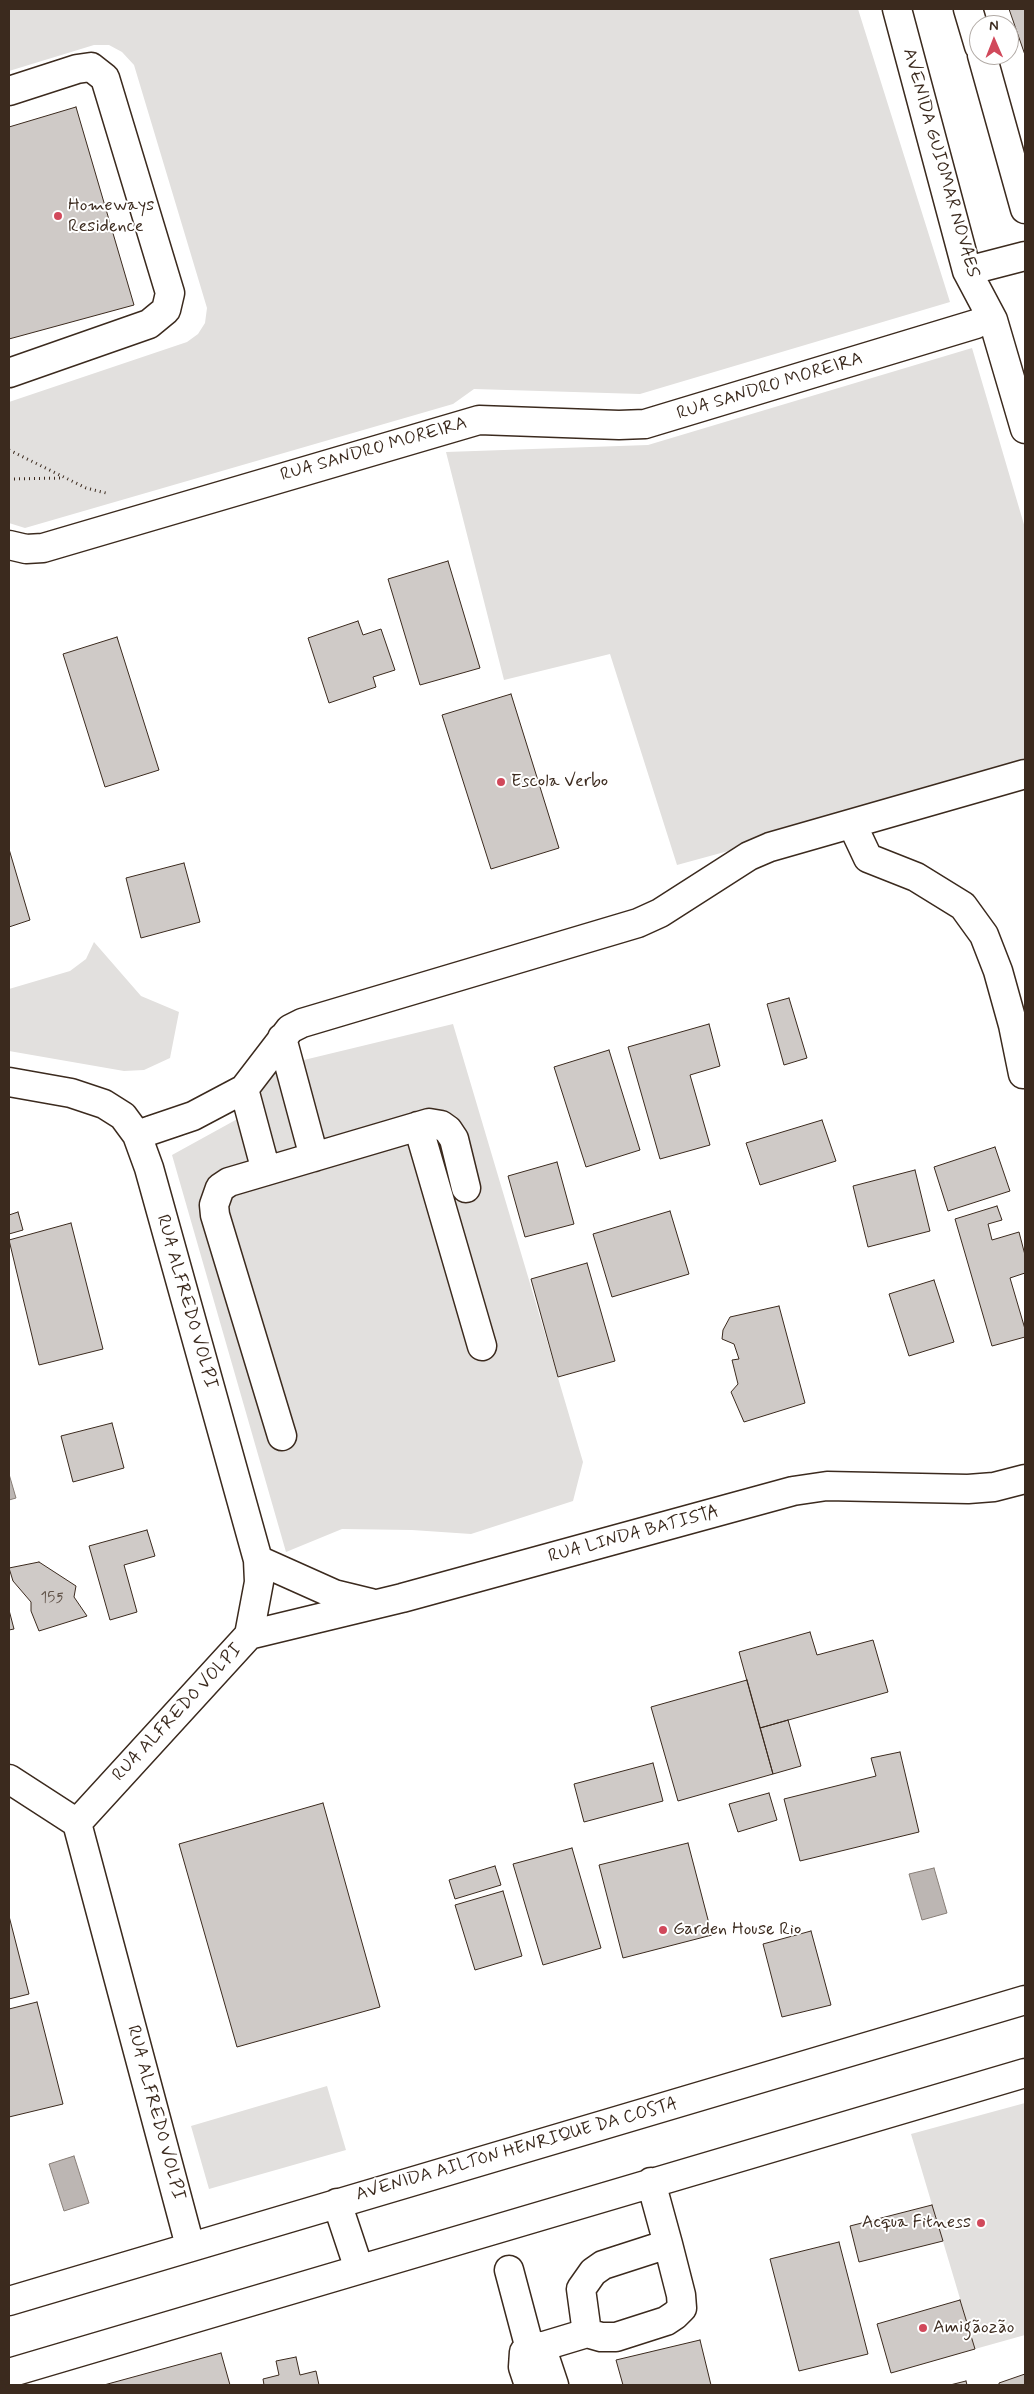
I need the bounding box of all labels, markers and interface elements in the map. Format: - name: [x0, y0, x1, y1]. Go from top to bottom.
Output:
- north arrow: [969, 15, 1019, 65]
- text: N: [989, 17, 999, 35]
- street label: AVENIDA GUIOMAR NOVAES: [897, 46, 983, 280]
- place label: Homeways Residence: [68, 195, 154, 238]
- marker: Homeways Residence: [52, 210, 64, 222]
- street label: RUA SANDRO MOREIRA: [674, 348, 866, 426]
- street label: RUA SANDRO MOREIRA: [278, 413, 470, 487]
- place label: Escola Verbo: [511, 771, 608, 793]
- marker: Escola Verbo: [495, 776, 507, 788]
- street label: RUA ALFREDO VOLPI: [151, 1212, 221, 1392]
- street label: RUA LINDA BATISTA: [546, 1502, 722, 1568]
- house number: 155: [40, 1590, 64, 1608]
- street label: RUA ALFREDO VOLPI: [109, 1640, 247, 1786]
- place label: Garden House Rio: [673, 1919, 801, 1941]
- marker: Garden House Rio: [657, 1924, 669, 1936]
- street label: RUA ALFREDO VOLPI: [121, 2023, 189, 2203]
- street label: AVENIDA AILTON HENRIQUE DA COSTA: [354, 2094, 680, 2206]
- place label: Acqua Fitness: [862, 2212, 971, 2234]
- marker: Acqua Fitness: [975, 2217, 987, 2229]
- place label: Amigãozão: [933, 2317, 1014, 2339]
- marker: Amigãozão: [917, 2322, 929, 2334]

